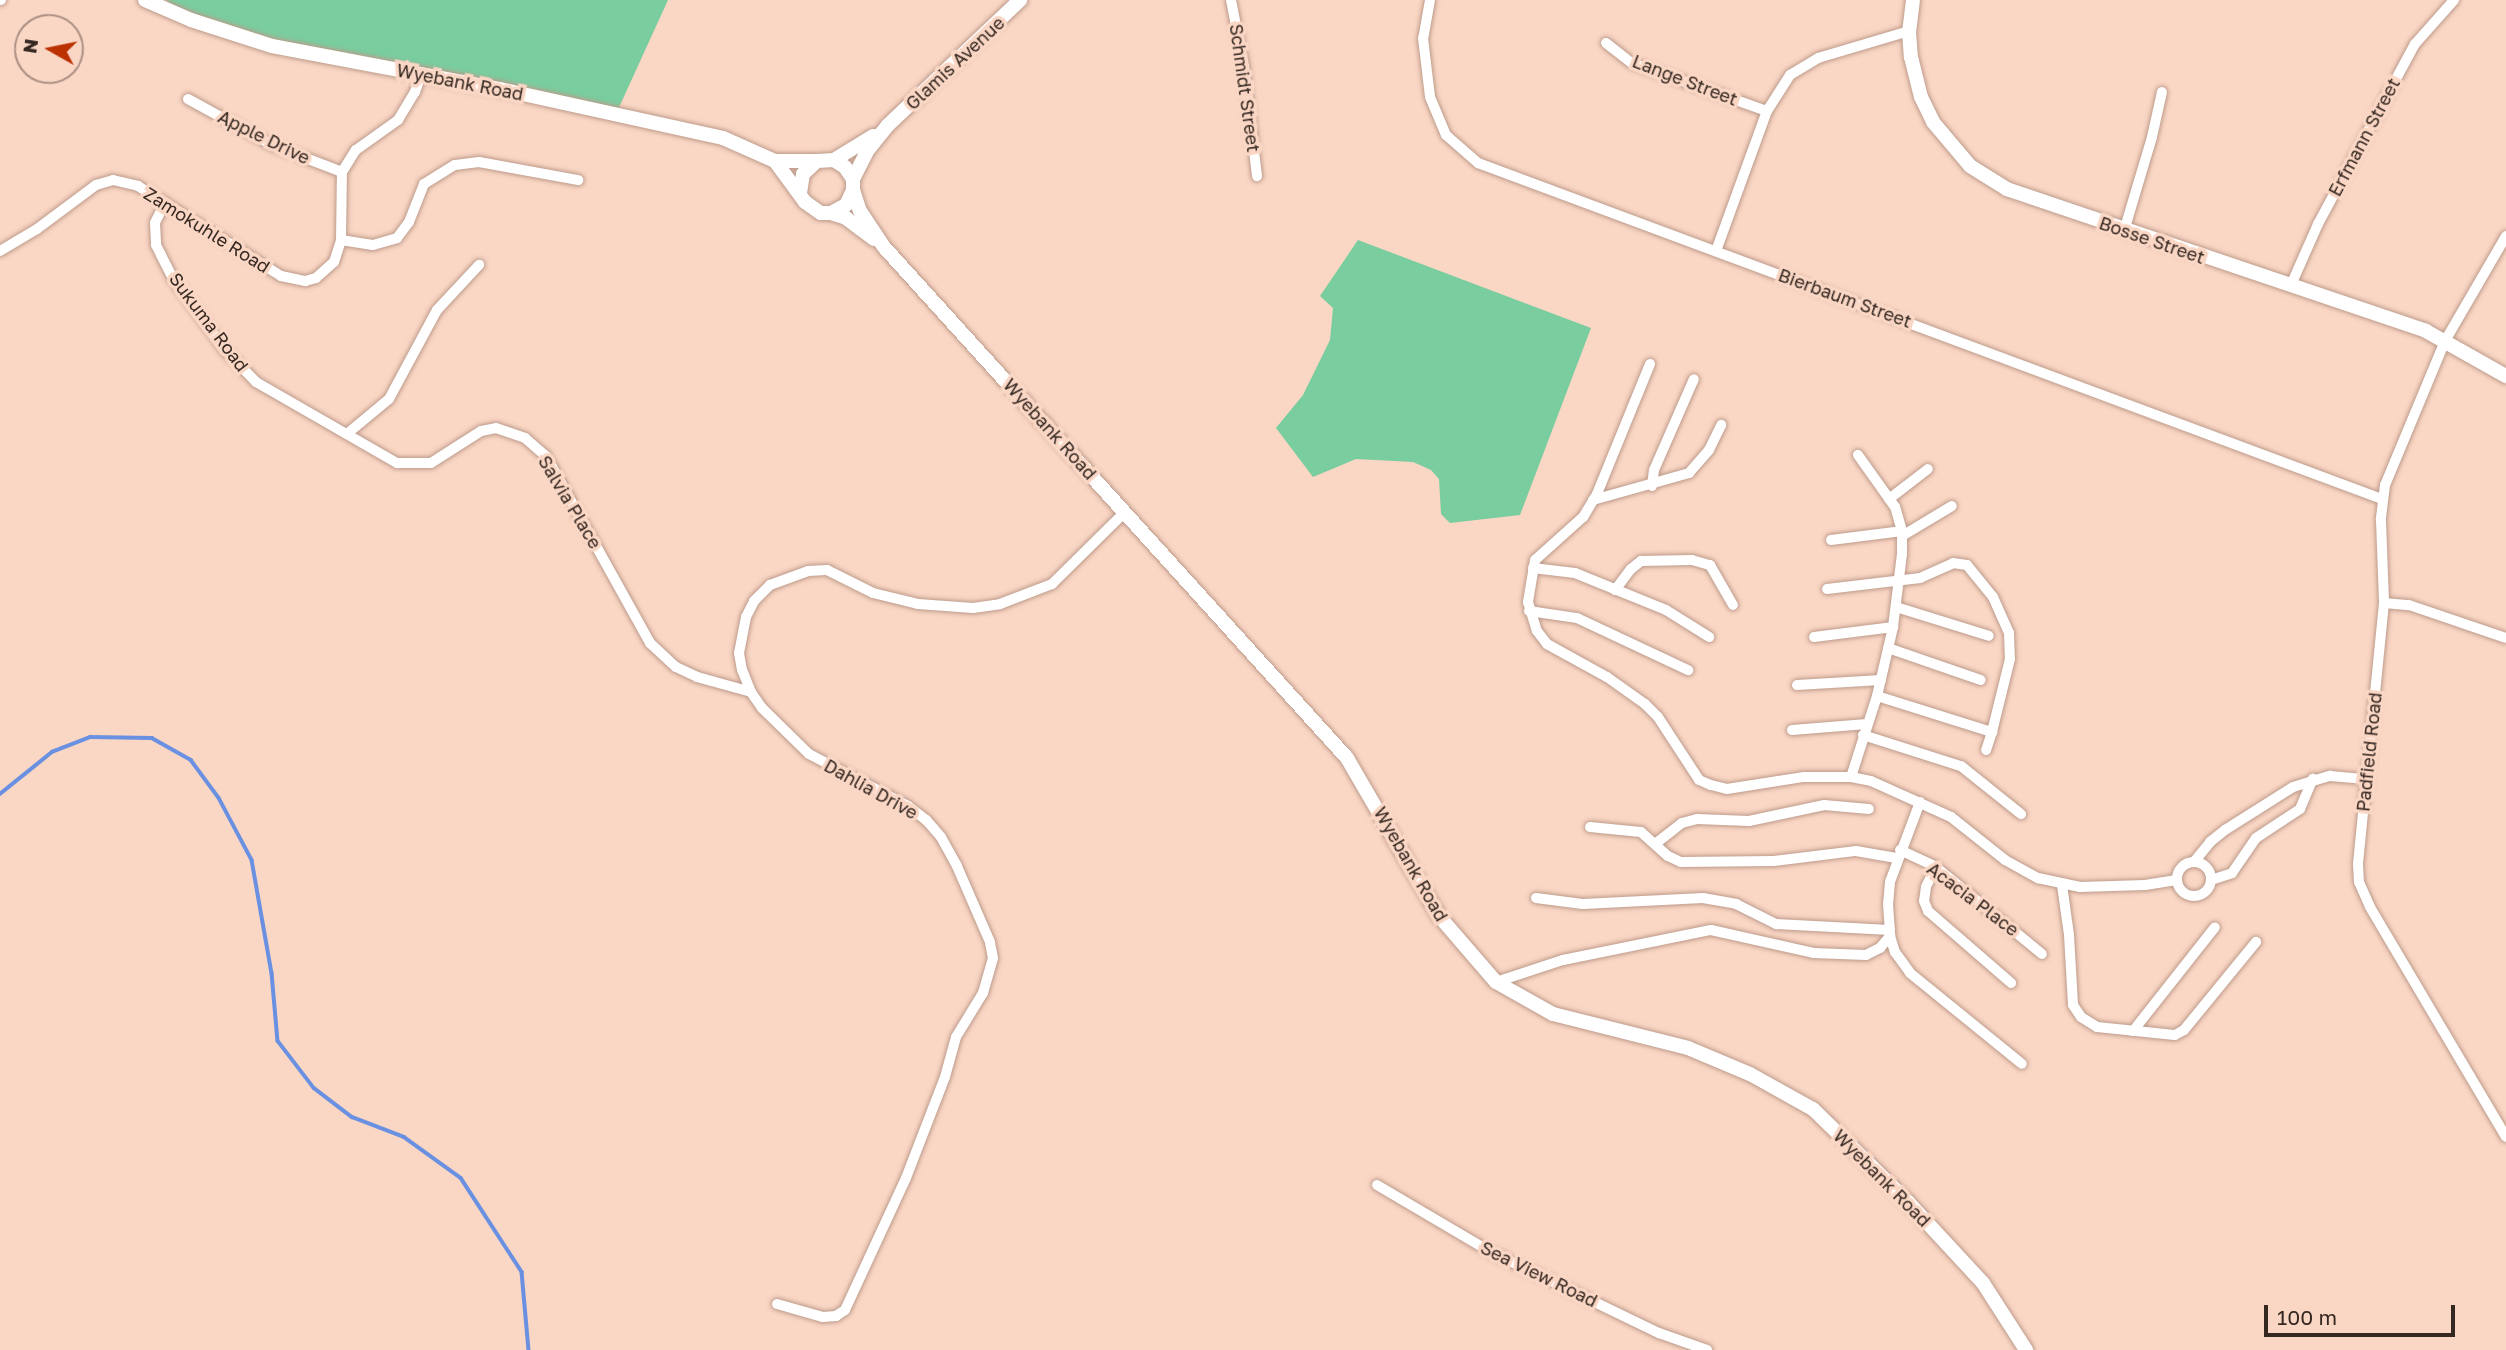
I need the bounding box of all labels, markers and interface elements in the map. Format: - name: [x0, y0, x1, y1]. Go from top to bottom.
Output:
- street label: Glamis Avenue: [901, 12, 1009, 114]
- north arrow: [14, 14, 84, 84]
- street label: Schmidt Street: [1225, 23, 1265, 153]
- text: N: [17, 37, 42, 55]
- street label: Lange Street: [1629, 50, 1741, 110]
- street label: Wyebank Road: [395, 59, 525, 105]
- street label: Erfmann Street: [2324, 74, 2404, 200]
- street label: Apple Drive: [215, 106, 313, 168]
- street label: Zamokuhle Road: [140, 183, 274, 277]
- street label: Bosse Street: [2096, 212, 2208, 268]
- street label: Bierbaum Street: [1775, 264, 1915, 332]
- street label: Sukuma Road: [165, 268, 253, 376]
- street label: Wyebank Road: [999, 374, 1101, 484]
- street label: Salvia Place: [534, 452, 606, 552]
- street label: Padfield Road: [2352, 691, 2386, 813]
- street label: Dahlia Drive: [820, 754, 922, 824]
- street label: Wyebank Road: [1370, 803, 1452, 925]
- street label: Acacia Place: [1923, 858, 2023, 940]
- street label: Wyebank Road: [1829, 1125, 1935, 1231]
- street label: Sea View Road: [1477, 1236, 1601, 1312]
- scale bar: [2268, 1290, 2459, 1334]
- text: 100 m: [2277, 1304, 2337, 1330]

